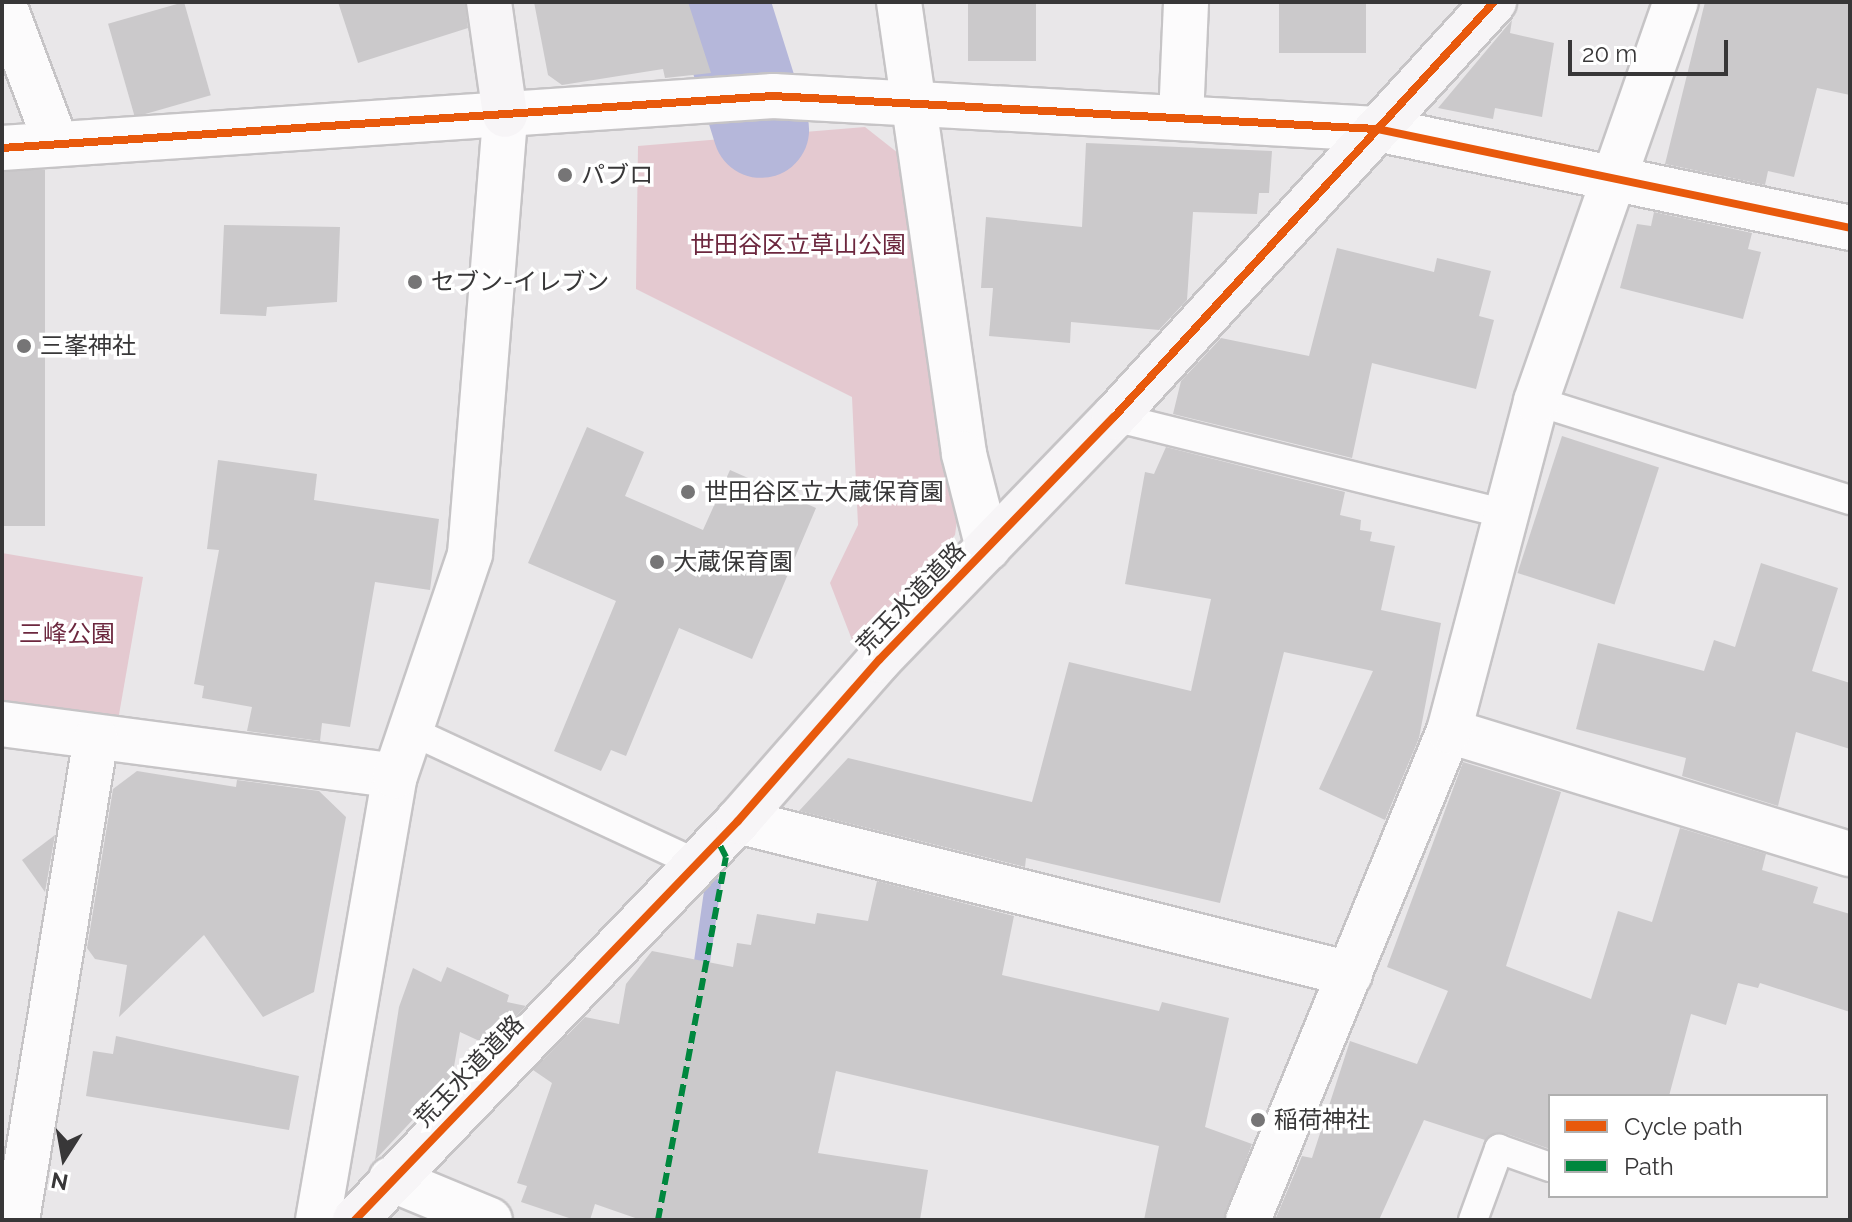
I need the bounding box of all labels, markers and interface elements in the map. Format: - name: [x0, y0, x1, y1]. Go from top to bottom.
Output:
- scale bar: [1572, 24, 1732, 74]
- text: 20 m: [1582, 39, 1637, 68]
- place label: パブロ: [581, 161, 653, 189]
- marker: パブロ: [556, 166, 574, 184]
- park label: 世田谷区立草山公園: [690, 231, 906, 259]
- place label: セブン-イレブン: [431, 268, 609, 296]
- marker: セブン-イレブン: [406, 273, 424, 291]
- place label: 三峯神社: [40, 332, 136, 360]
- marker: 三峯神社: [15, 337, 33, 355]
- place label: 世田谷区立大蔵保育園: [704, 478, 944, 506]
- marker: 世田谷区立大蔵保育園: [679, 483, 697, 501]
- street label: 荒玉水道道路: [851, 536, 971, 660]
- place label: 大蔵保育園: [673, 548, 793, 576]
- marker: 大蔵保育園: [648, 553, 666, 571]
- park label: 三峰公園: [19, 620, 115, 648]
- street label: 荒玉水道道路: [409, 1009, 529, 1133]
- legend: [1548, 1094, 1828, 1198]
- place label: 稲荷神社: [1274, 1106, 1370, 1134]
- marker: 稲荷神社: [1249, 1111, 1267, 1129]
- text: Cycle path: [1624, 1112, 1743, 1141]
- north arrow: [24, 1118, 104, 1198]
- text: Path: [1624, 1152, 1674, 1181]
- text: N: [49, 1167, 70, 1196]

